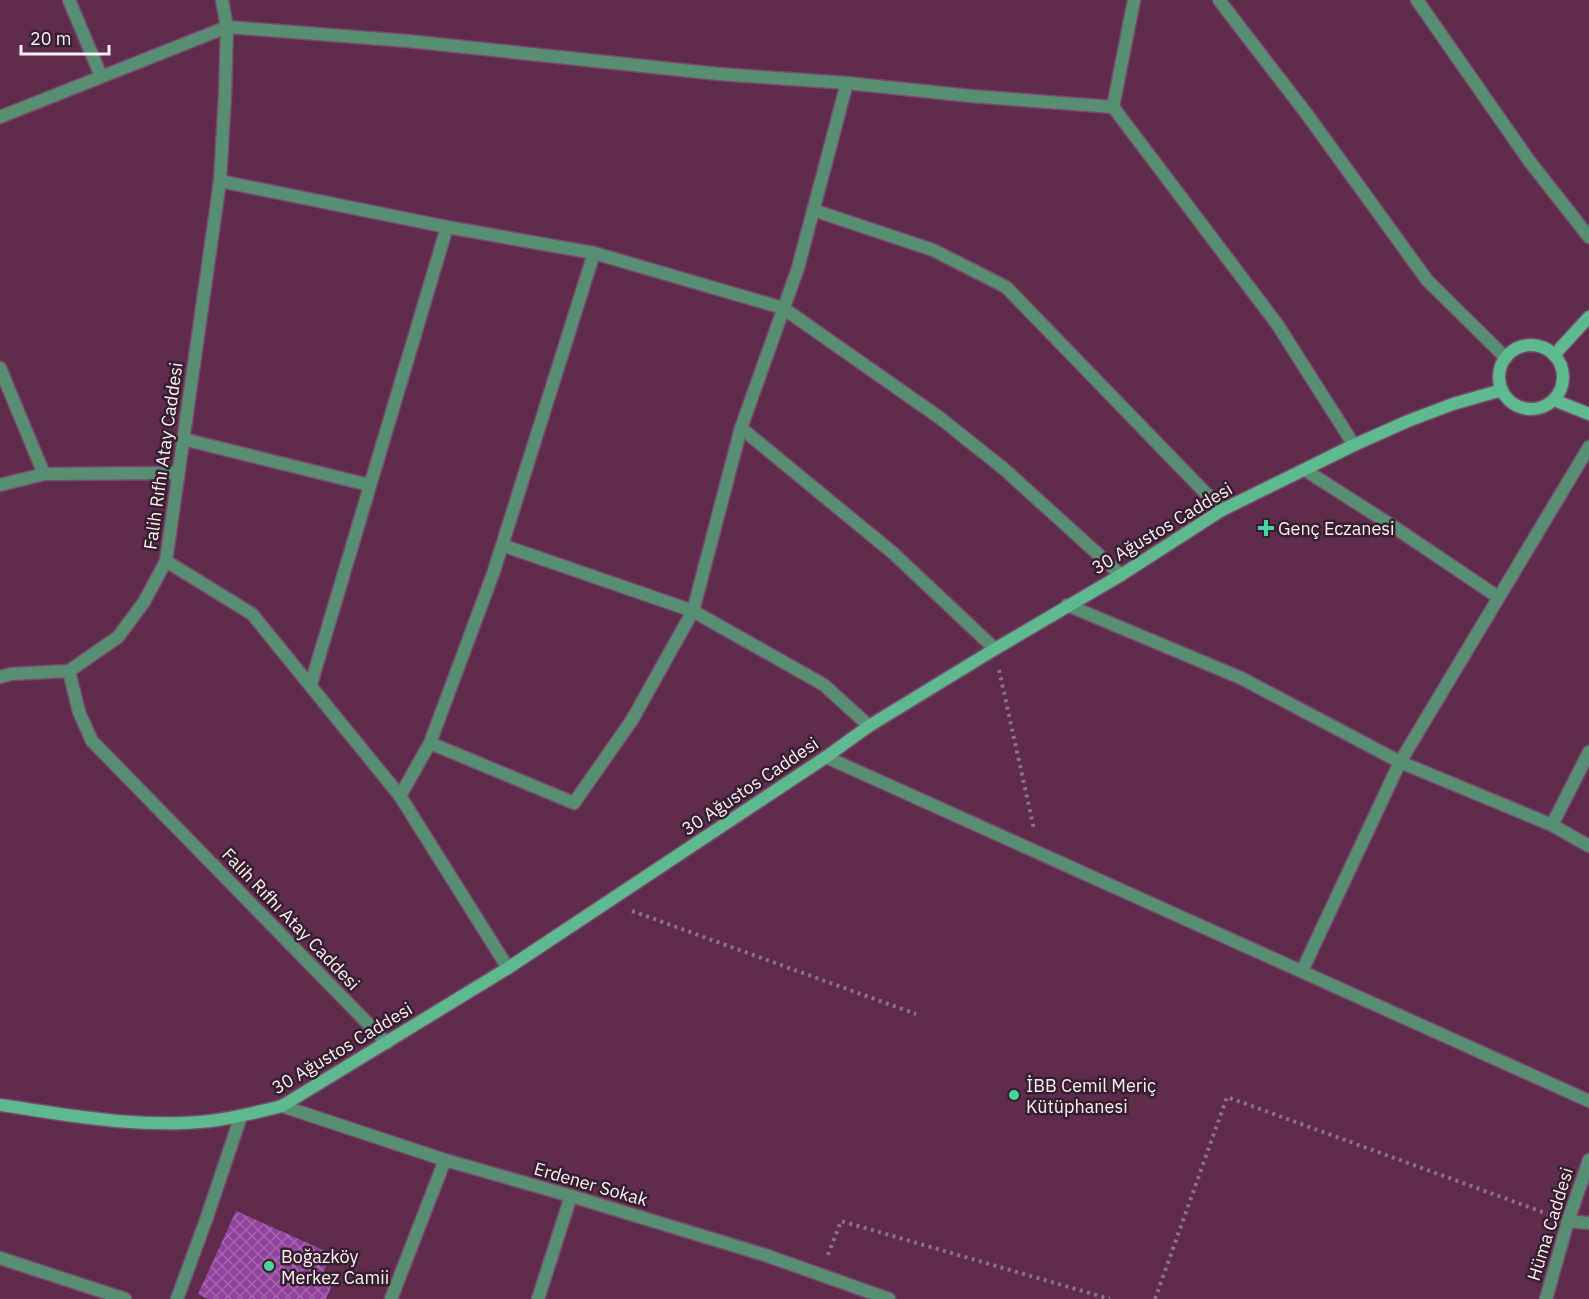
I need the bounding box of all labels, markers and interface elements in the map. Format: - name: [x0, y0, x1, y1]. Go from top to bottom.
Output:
- scale bar: [21, 18, 110, 56]
- text: 20 m: [30, 27, 72, 50]
- street label: Falih Rıfhı Atay Caddesi: [138, 361, 188, 551]
- street label: 30 Ağustos Caddesi: [1088, 477, 1236, 579]
- place label: Genç Eczanesi: [1278, 517, 1395, 540]
- marker: Genç Eczanesi: [1259, 521, 1273, 535]
- street label: 30 Ağustos Caddesi: [677, 732, 823, 840]
- street label: Falih Rıfhı Atay Caddesi: [217, 843, 365, 995]
- street label: 30 Ağustos Caddesi: [268, 997, 416, 1099]
- place label: İBB Cemil Meriç Kütüphanesi: [1026, 1074, 1156, 1118]
- marker: İBB Cemil Meriç Kütüphanesi: [1007, 1088, 1021, 1102]
- street label: Erdener Sokak: [531, 1157, 651, 1211]
- street label: Hüma Caddesi: [1522, 1165, 1578, 1283]
- place label: Boğazköy Merkez Camii: [281, 1245, 389, 1289]
- marker: Boğazköy Merkez Camii: [262, 1259, 276, 1273]

